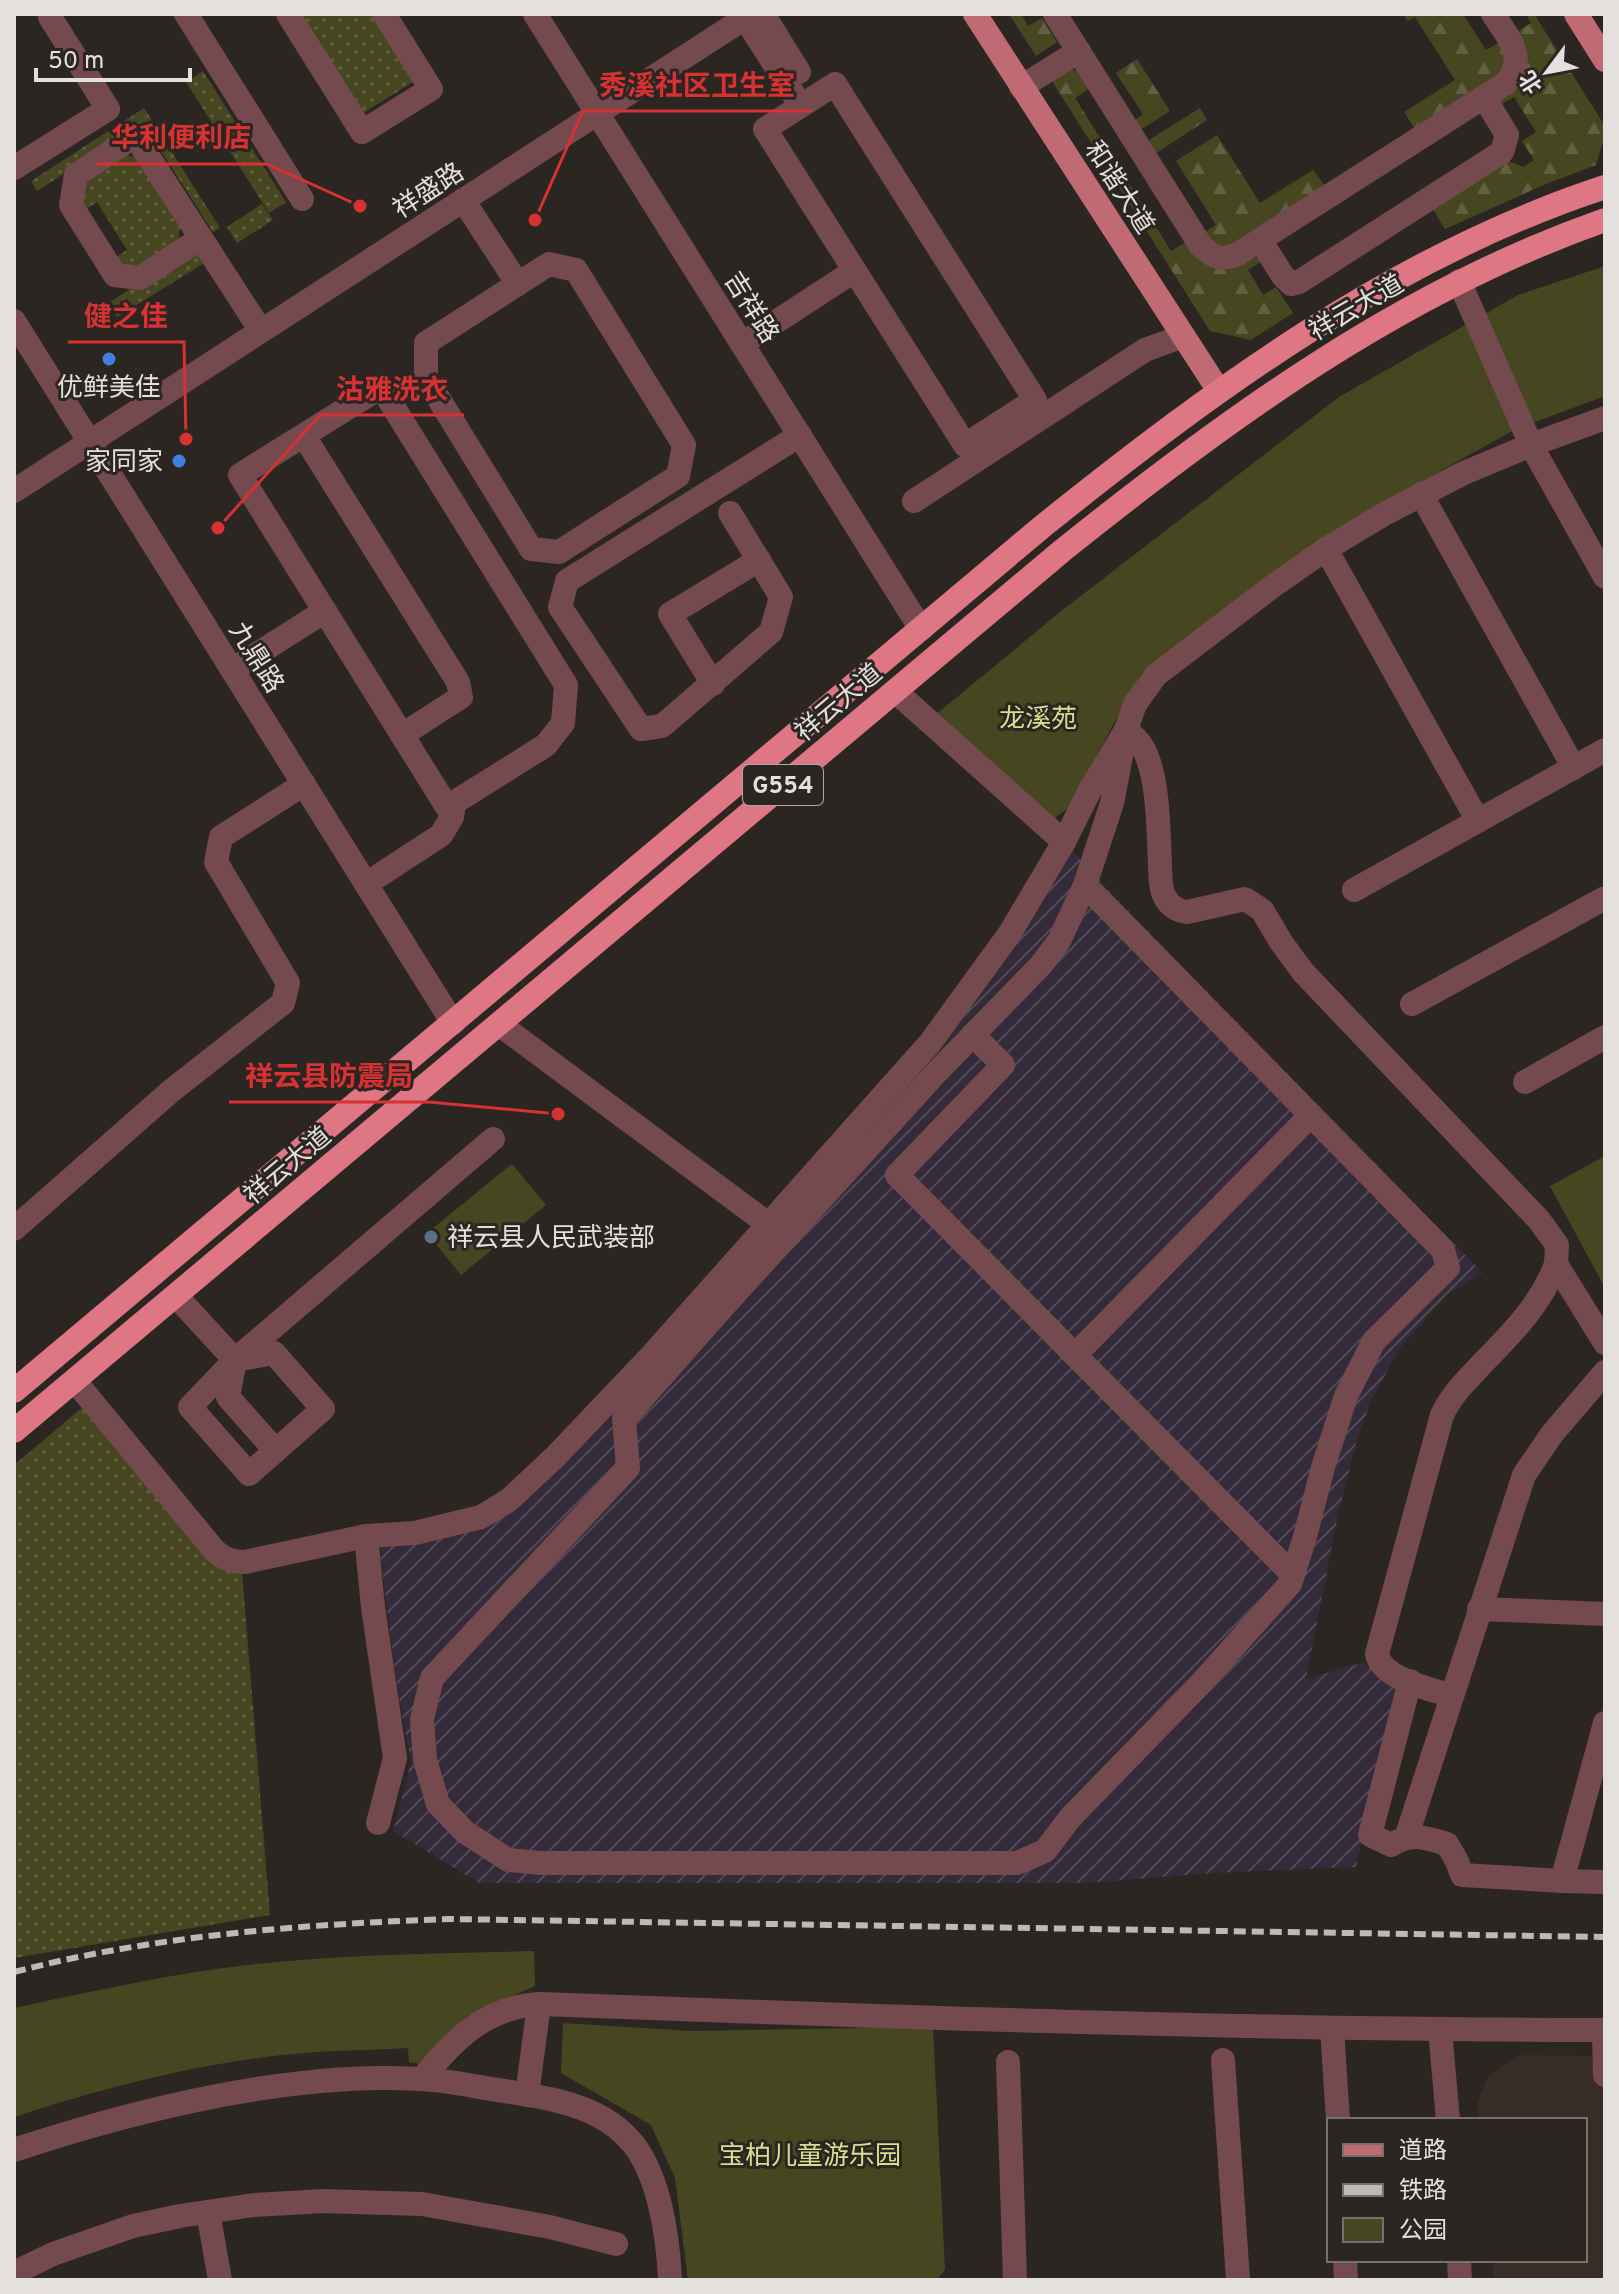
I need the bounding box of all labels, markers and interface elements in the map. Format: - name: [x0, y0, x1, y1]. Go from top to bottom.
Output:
- scale bar: [36, 32, 190, 82]
- north arrow: [1507, 32, 1587, 112]
- text: 50 m: [48, 47, 104, 77]
- callout: 秀溪社区卫生室: [583, 59, 811, 111]
- text: 北: [1515, 65, 1549, 98]
- text: 秀溪社区卫生室: [599, 70, 795, 106]
- callout: 华利便利店: [95, 112, 267, 164]
- text: 华利便利店: [111, 122, 251, 158]
- street label: 和谐大道: [1076, 136, 1160, 241]
- street label: 祥盛路: [388, 157, 471, 227]
- street label: 吉祥路: [715, 267, 785, 350]
- street label: 祥云大道: [1304, 269, 1411, 349]
- callout: 健之佳: [68, 290, 184, 342]
- text: 健之佳: [84, 301, 168, 337]
- marker: 优鲜美佳: [100, 350, 118, 368]
- callout: 沽雅洗衣: [320, 363, 464, 415]
- place label: 优鲜美佳: [57, 373, 161, 406]
- text: 沽雅洗衣: [336, 374, 448, 410]
- place label: 家同家: [85, 447, 163, 480]
- marker: 家同家: [170, 452, 188, 470]
- street label: 九鼎路: [220, 617, 290, 700]
- street label: 祥云大道: [789, 658, 890, 750]
- park label: 龙溪苑: [999, 704, 1077, 737]
- road number: G554: [743, 765, 823, 805]
- callout: 祥云县防震局: [229, 1050, 429, 1102]
- text: 祥云县防震局: [245, 1061, 413, 1097]
- street label: 祥云大道: [238, 1121, 339, 1213]
- place label: 祥云县人民武装部: [447, 1223, 655, 1256]
- marker: 祥云县人民武装部: [422, 1228, 440, 1246]
- legend: [1327, 2118, 1587, 2262]
- text: 道路: [1399, 2137, 1447, 2167]
- park label: 宝柏儿童游乐园: [719, 2141, 901, 2174]
- text: 铁路: [1399, 2177, 1447, 2207]
- text: 公园: [1399, 2217, 1447, 2247]

